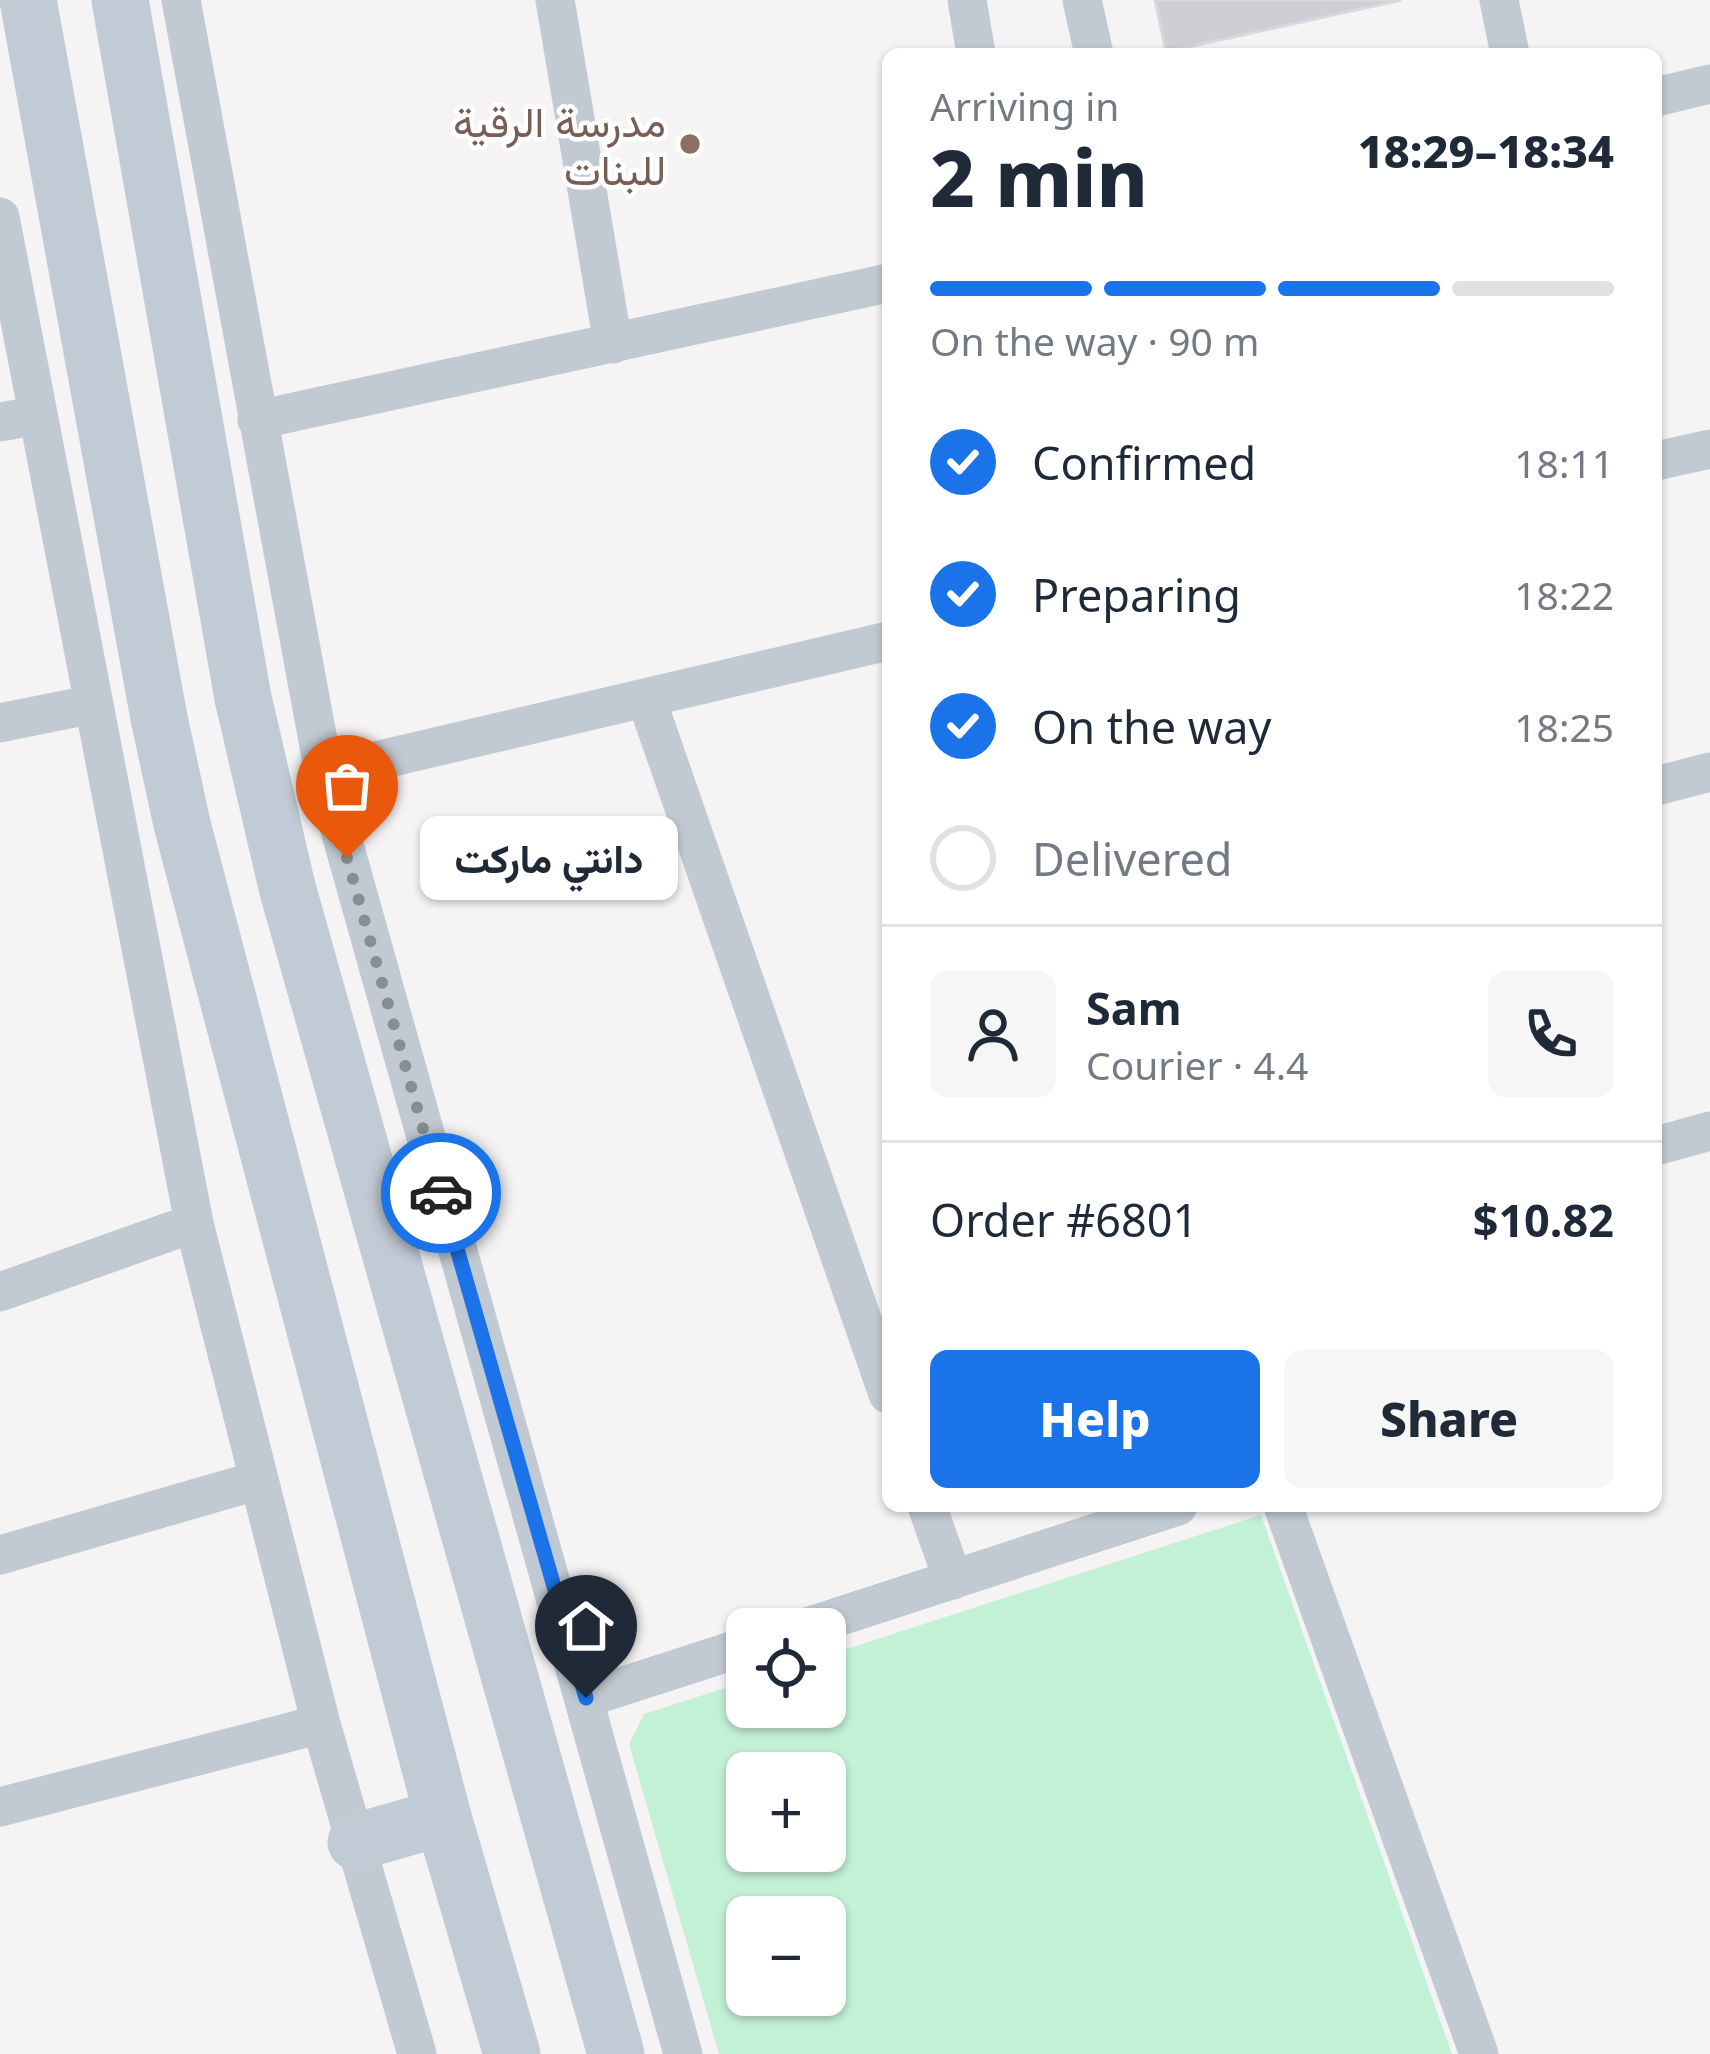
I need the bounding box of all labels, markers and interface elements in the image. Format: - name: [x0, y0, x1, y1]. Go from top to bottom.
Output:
- text: Arriving in: [930, 79, 1119, 132]
- place label: مدرسة الرقية للبنات: [453, 92, 666, 197]
- text: 18:29–18:34: [1358, 120, 1614, 181]
- text: 2 min: [930, 124, 1148, 230]
- marker: مدرسة الرقية للبنات: [677, 131, 703, 157]
- text: On the way · 90 m: [930, 314, 1259, 367]
- icon: check: [930, 429, 996, 495]
- text: Confirmed: [1032, 432, 1256, 493]
- text: 18:11: [1514, 436, 1614, 489]
- icon: check: [930, 561, 996, 627]
- text: Preparing: [1032, 564, 1241, 625]
- text: 18:22: [1514, 568, 1614, 621]
- icon: check: [930, 693, 996, 759]
- text: On the way: [1032, 696, 1271, 757]
- text: 18:25: [1514, 700, 1614, 753]
- pin: [296, 735, 398, 858]
- icon: bag: [314, 753, 380, 819]
- callout: دانتي ماركت: [419, 816, 677, 900]
- text: Delivered: [1032, 828, 1232, 889]
- text: دانتي ماركت: [455, 831, 643, 884]
- button: person: [930, 971, 1056, 1097]
- button: phone: [1488, 971, 1614, 1097]
- text: Sam: [1086, 977, 1182, 1038]
- text: Courier · 4.4: [1086, 1038, 1308, 1091]
- courier: [381, 1133, 501, 1253]
- icon: car: [408, 1160, 474, 1226]
- text: Order #6801: [930, 1189, 1198, 1250]
- text: $10.82: [1473, 1189, 1614, 1250]
- button: Help: [930, 1350, 1260, 1488]
- button: Share: [1284, 1350, 1614, 1488]
- pin: [535, 1575, 637, 1698]
- icon: home: [553, 1593, 619, 1659]
- map controls: [726, 1608, 846, 2016]
- button: locate: [726, 1608, 846, 1728]
- button: +: [726, 1752, 846, 1872]
- button: −: [726, 1896, 846, 2016]

